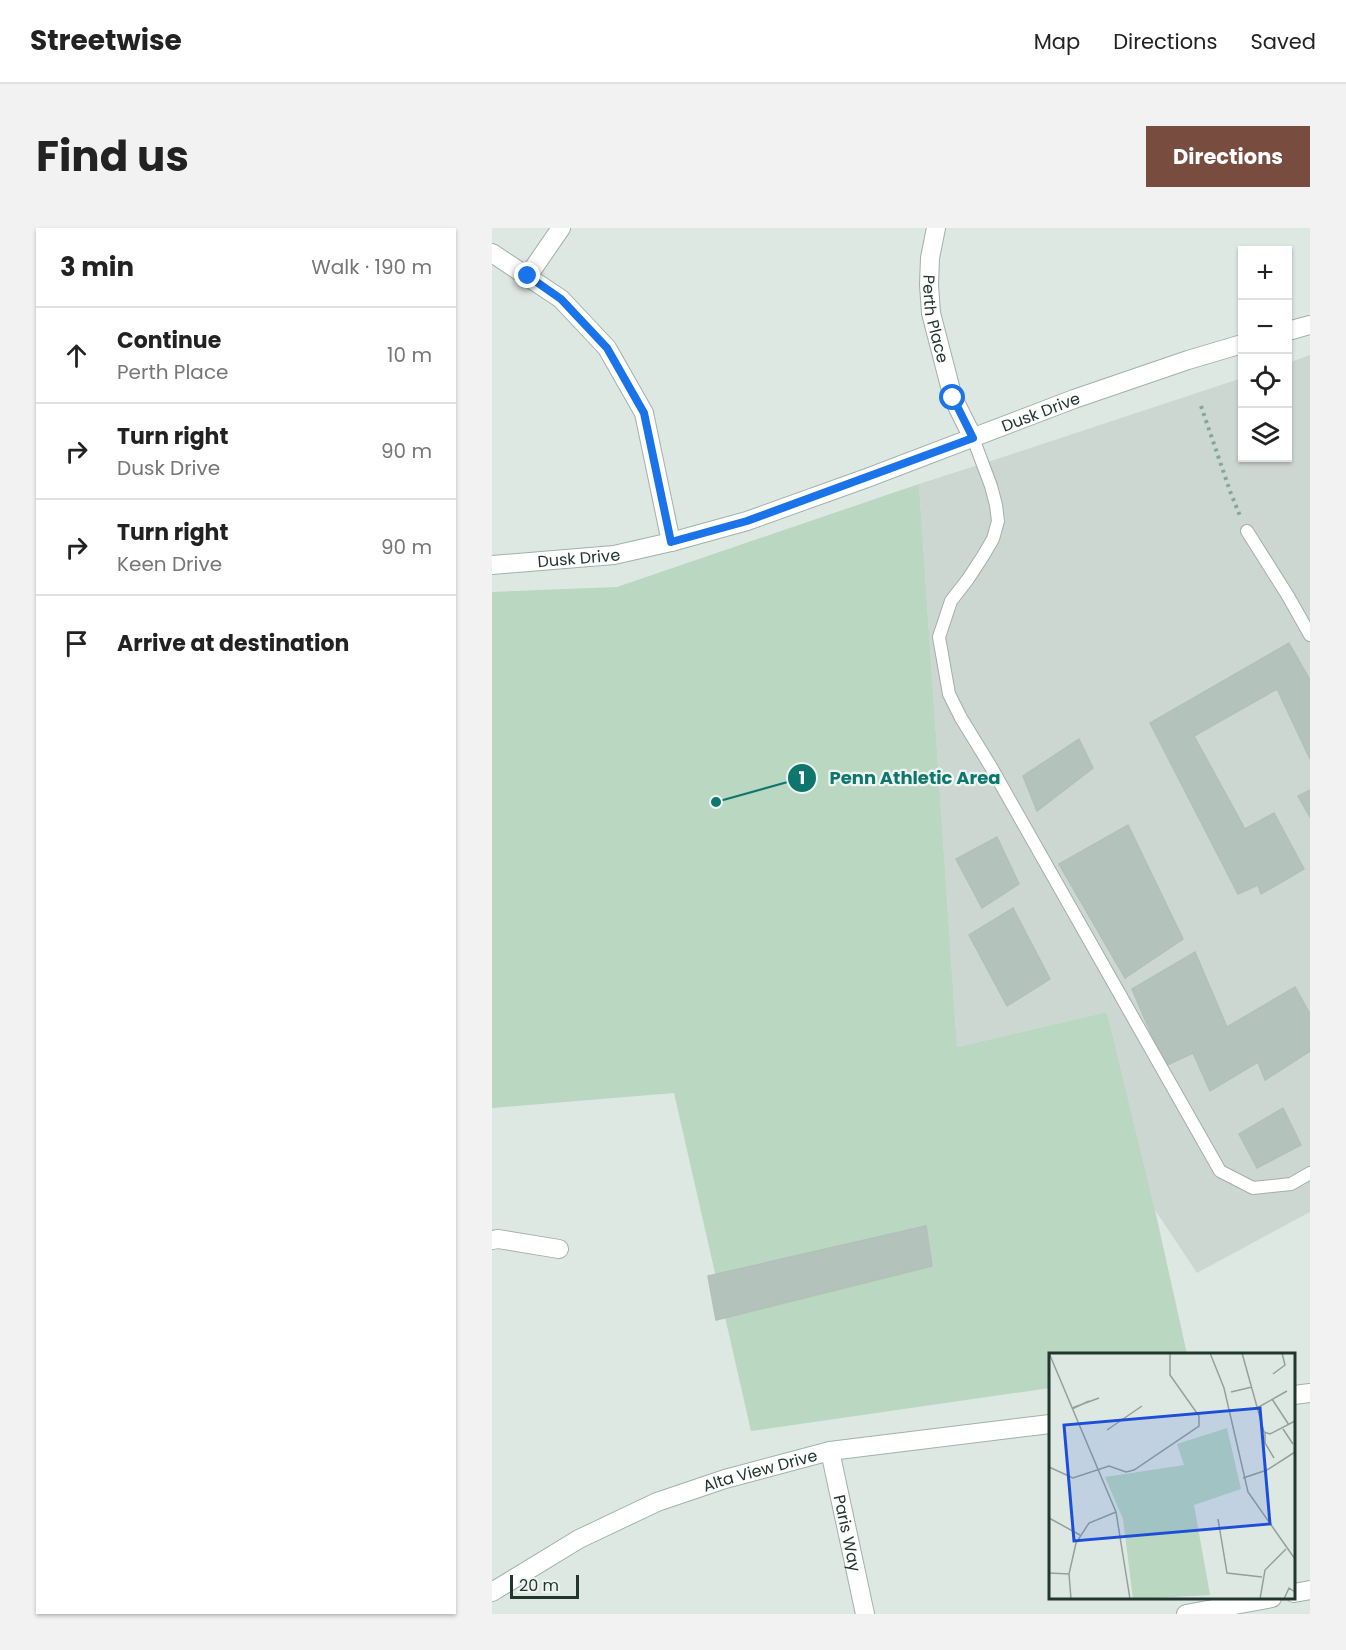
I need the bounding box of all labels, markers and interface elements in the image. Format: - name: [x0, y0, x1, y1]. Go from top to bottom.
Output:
- text: Streetwise: [30, 21, 182, 60]
- text: Map: [1034, 27, 1080, 56]
- text: Directions: [1113, 27, 1217, 56]
- text: Saved: [1250, 27, 1316, 56]
- button: Directions: [1146, 126, 1310, 187]
- text: Find us: [36, 127, 189, 186]
- map controls: [1238, 246, 1292, 462]
- button: +: [1238, 246, 1292, 300]
- text: 3 min: [60, 249, 134, 285]
- text: Walk · 190 m: [311, 253, 432, 281]
- route end: [514, 262, 540, 288]
- street label: Perth Place: [917, 274, 954, 365]
- button: −: [1238, 300, 1292, 354]
- text: Continue: [117, 325, 221, 356]
- icon: ahead: [60, 339, 93, 372]
- text: 10 m: [387, 341, 432, 369]
- button: locate: [1238, 354, 1292, 408]
- text: Perth Place: [117, 358, 228, 386]
- route start: [939, 384, 965, 410]
- street label: Dusk Drive: [998, 387, 1083, 438]
- button: layers: [1238, 408, 1292, 462]
- text: Turn right: [117, 421, 228, 452]
- icon: right: [60, 435, 93, 468]
- text: 90 m: [381, 437, 432, 465]
- text: Dusk Drive: [117, 454, 220, 482]
- text: Turn right: [117, 517, 228, 548]
- icon: right: [60, 531, 93, 564]
- text: 90 m: [381, 533, 432, 561]
- street label: Dusk Drive: [537, 543, 622, 573]
- text: Keen Drive: [117, 550, 222, 578]
- icon: arrive: [60, 627, 93, 660]
- text: Arrive at destination: [117, 628, 349, 659]
- callout: Penn Athletic Area: [787, 760, 1012, 796]
- text: 1: [799, 765, 805, 790]
- text: Penn Athletic Area: [829, 765, 1001, 790]
- inset map: [1049, 1353, 1295, 1599]
- street label: Alta View Drive: [700, 1444, 820, 1498]
- street label: Paris Way: [828, 1493, 867, 1574]
- scale bar: [510, 1572, 579, 1600]
- text: 20 m: [519, 1574, 559, 1597]

